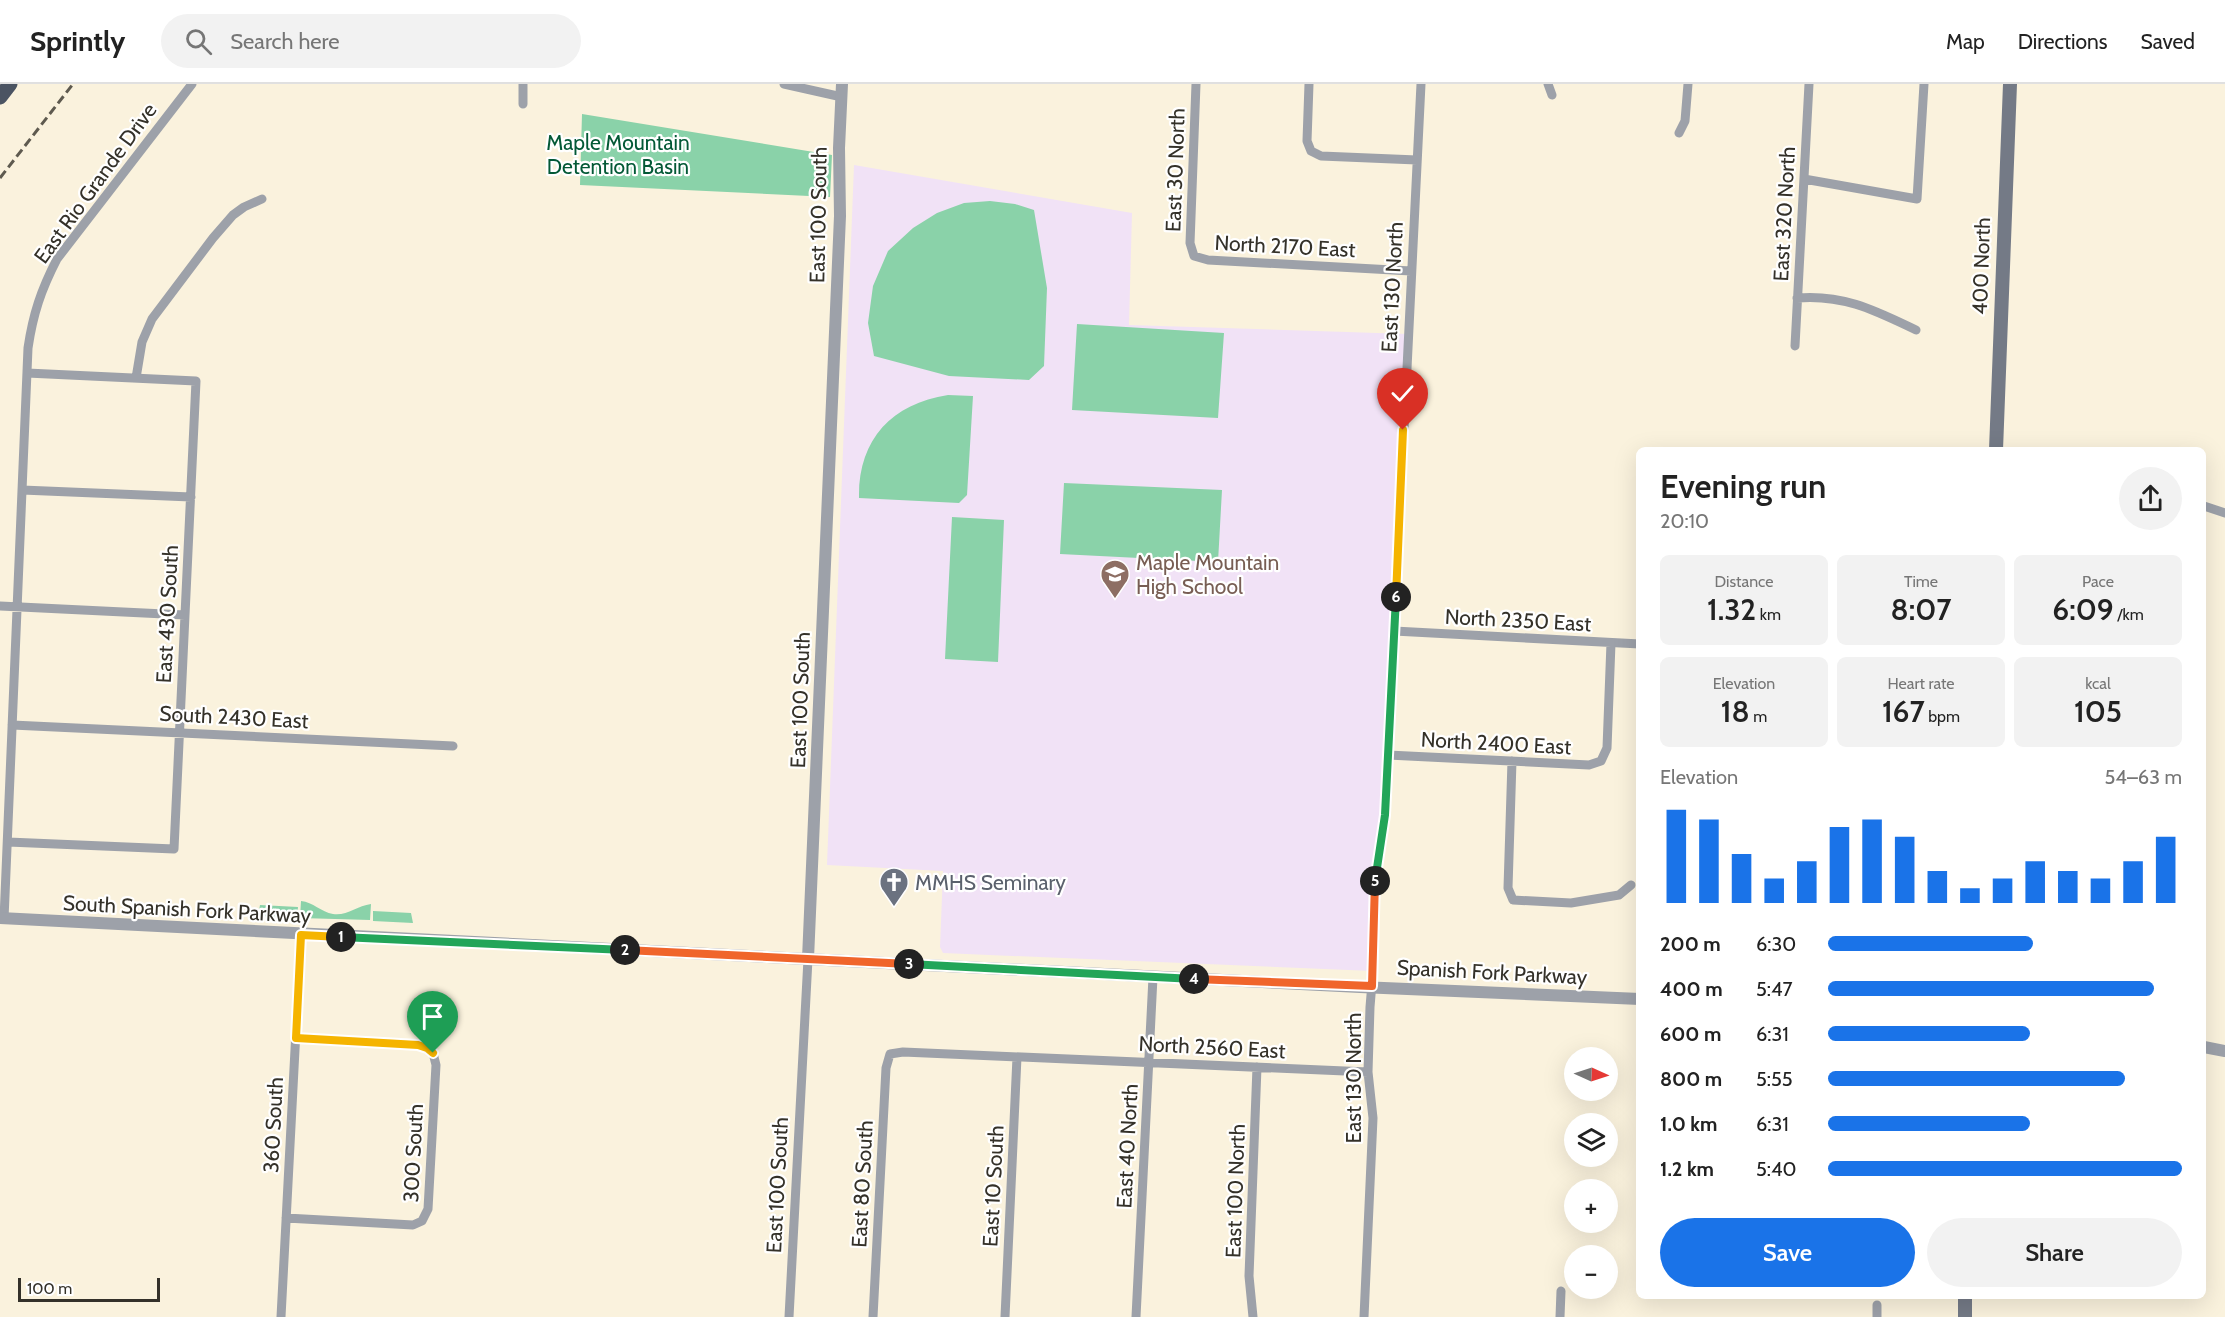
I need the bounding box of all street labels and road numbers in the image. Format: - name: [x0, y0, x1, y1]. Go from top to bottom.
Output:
- street label: East Rio Grande Drive: [28, 98, 162, 268]
- street label: East 30 North: [1160, 108, 1190, 232]
- street label: East 320 North: [1768, 146, 1800, 282]
- street label: East 100 South: [804, 147, 832, 283]
- street label: 400 North: [1967, 217, 1995, 315]
- street label: East 130 North: [1376, 221, 1408, 353]
- street label: North 2170 East: [1214, 230, 1356, 262]
- street label: East 430 South: [151, 544, 183, 684]
- street label: North 2350 East: [1444, 604, 1592, 636]
- street label: East 100 South: [785, 631, 815, 769]
- street label: South 2430 East: [159, 701, 309, 733]
- street label: North 2400 East: [1420, 727, 1572, 759]
- street label: South Spanish Fork Parkway: [62, 890, 312, 928]
- street label: Spanish Fork Parkway: [1396, 955, 1588, 989]
- street label: East 130 North: [1341, 1013, 1366, 1143]
- street label: North 2560 East: [1138, 1031, 1286, 1063]
- street label: 360 South: [258, 1076, 288, 1174]
- street label: East 40 North: [1111, 1083, 1143, 1209]
- street label: 300 South: [398, 1103, 428, 1203]
- street label: East 100 South: [761, 1116, 793, 1254]
- street label: East 80 South: [846, 1120, 878, 1248]
- street label: East 100 North: [1220, 1123, 1250, 1259]
- street label: East 10 South: [977, 1125, 1009, 1247]

